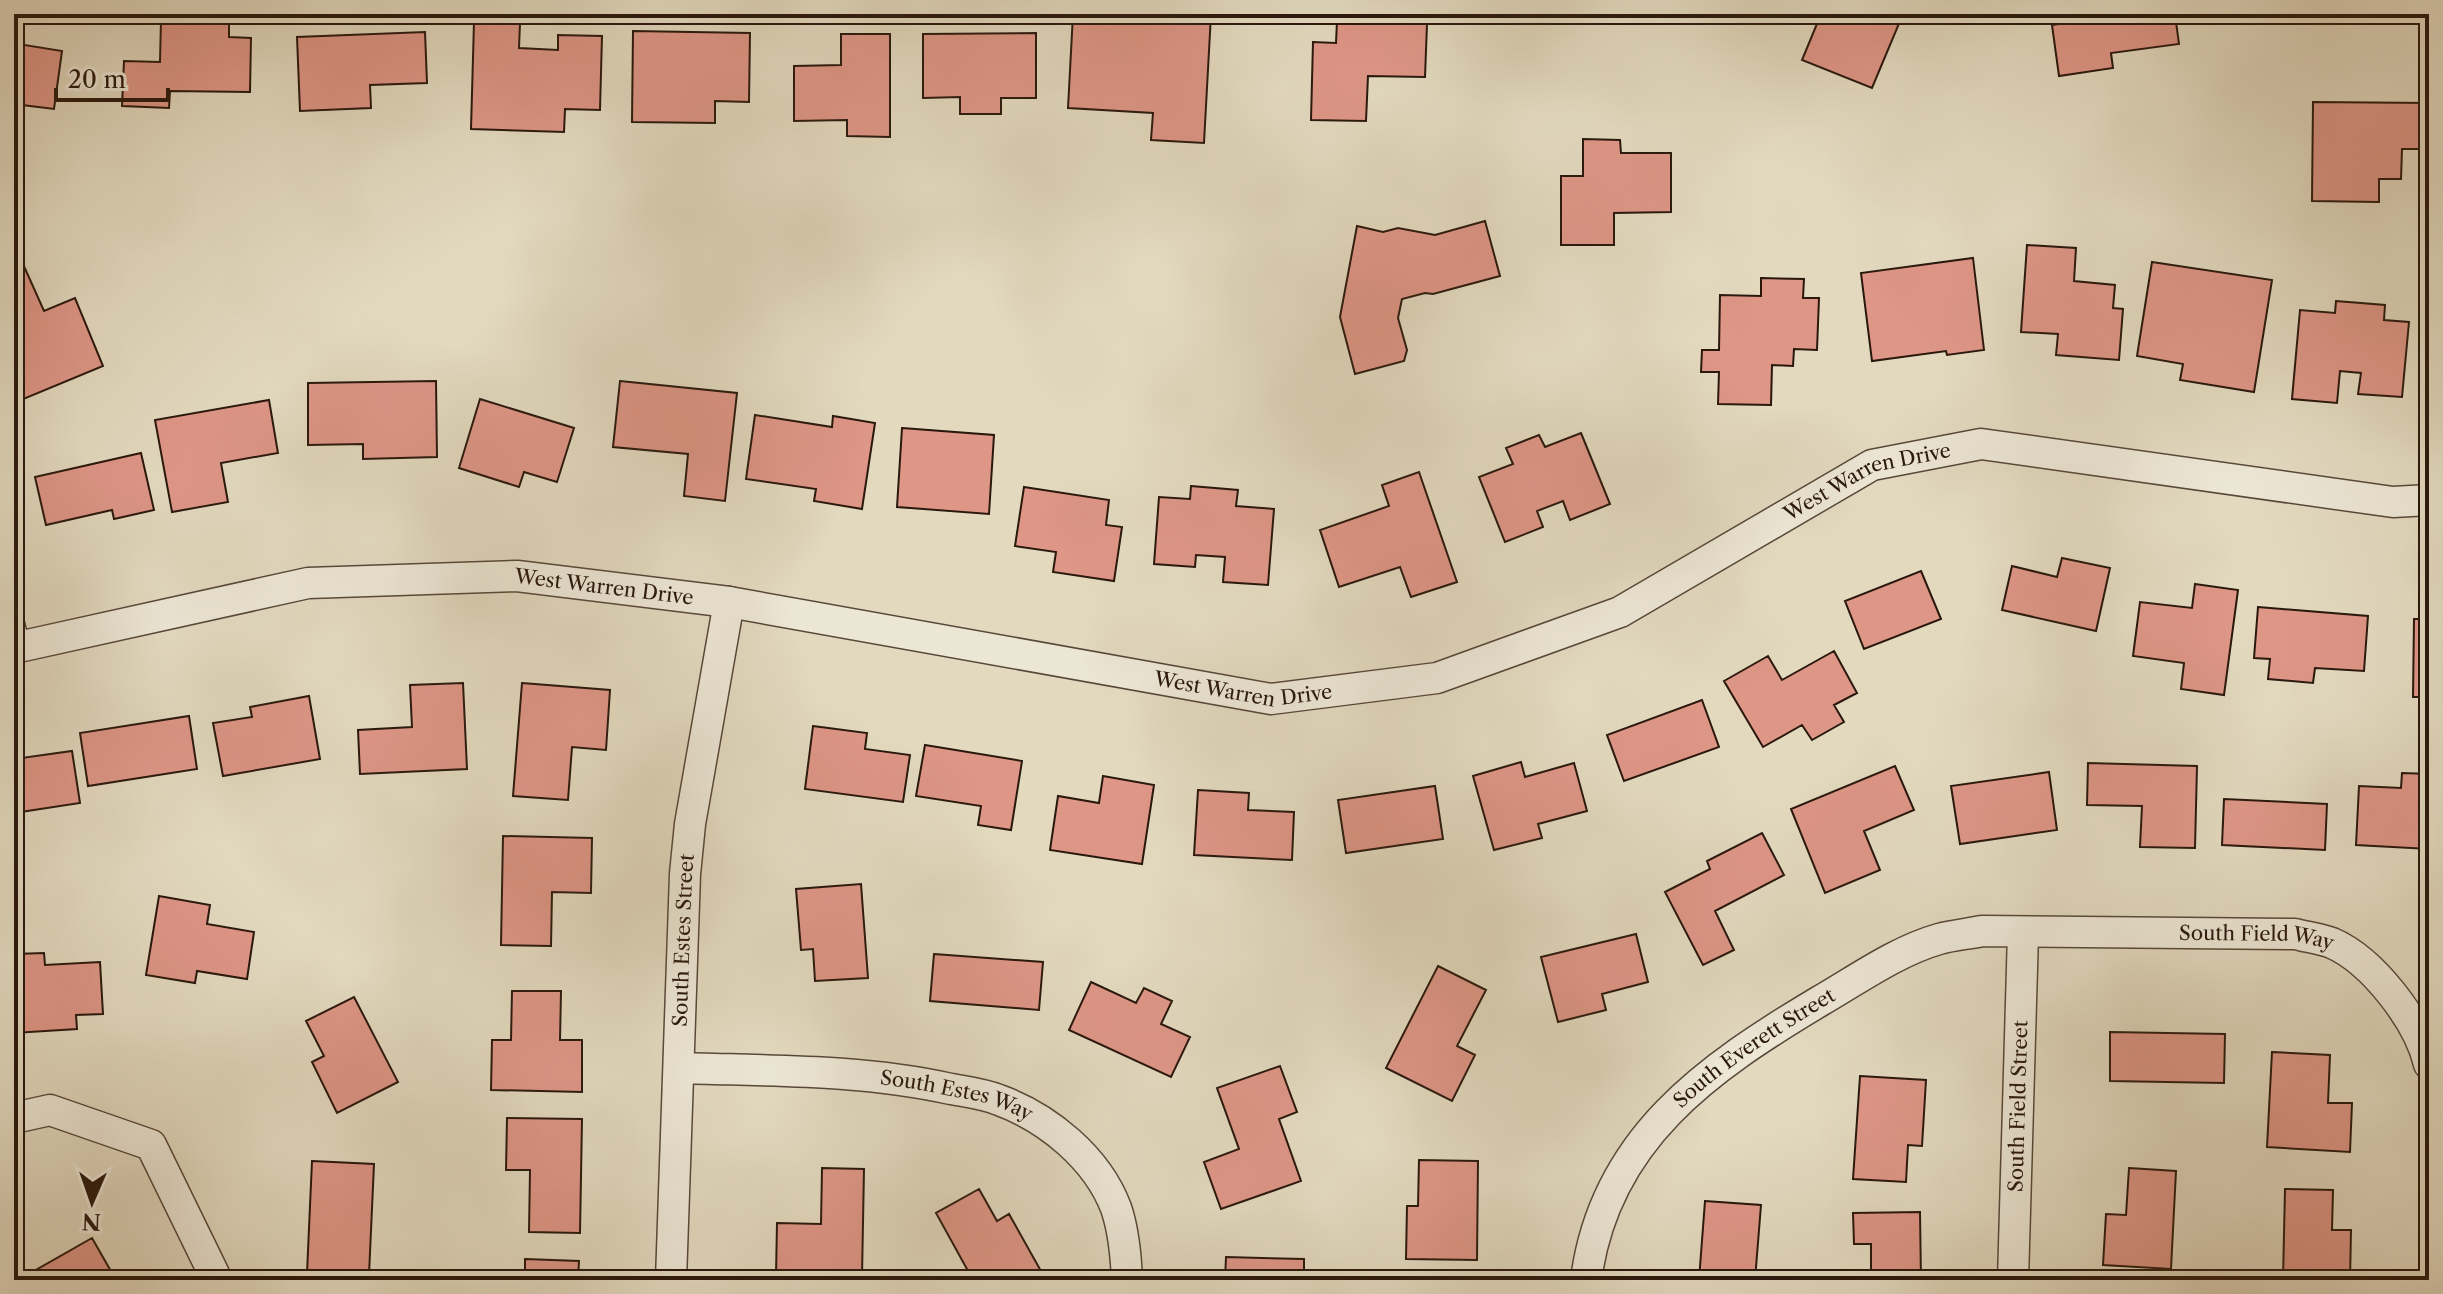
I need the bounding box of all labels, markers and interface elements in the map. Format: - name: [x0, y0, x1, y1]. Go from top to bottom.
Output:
- scale bar: [56, 52, 168, 102]
- text: 20 m: [68, 65, 126, 94]
- street label: West Warren Drive: [1779, 438, 1953, 526]
- street label: West Warren Drive: [512, 564, 695, 610]
- street label: West Warren Drive: [1151, 666, 1334, 712]
- street label: South Estes Street: [668, 853, 699, 1027]
- street label: South Field Way: [2179, 921, 2338, 955]
- street label: South Everett Street: [1668, 983, 1839, 1113]
- street label: South Field Street: [2004, 1020, 2032, 1192]
- street label: South Estes Way: [879, 1065, 1038, 1126]
- north arrow: [52, 1162, 132, 1242]
- text: N: [81, 1208, 101, 1235]

